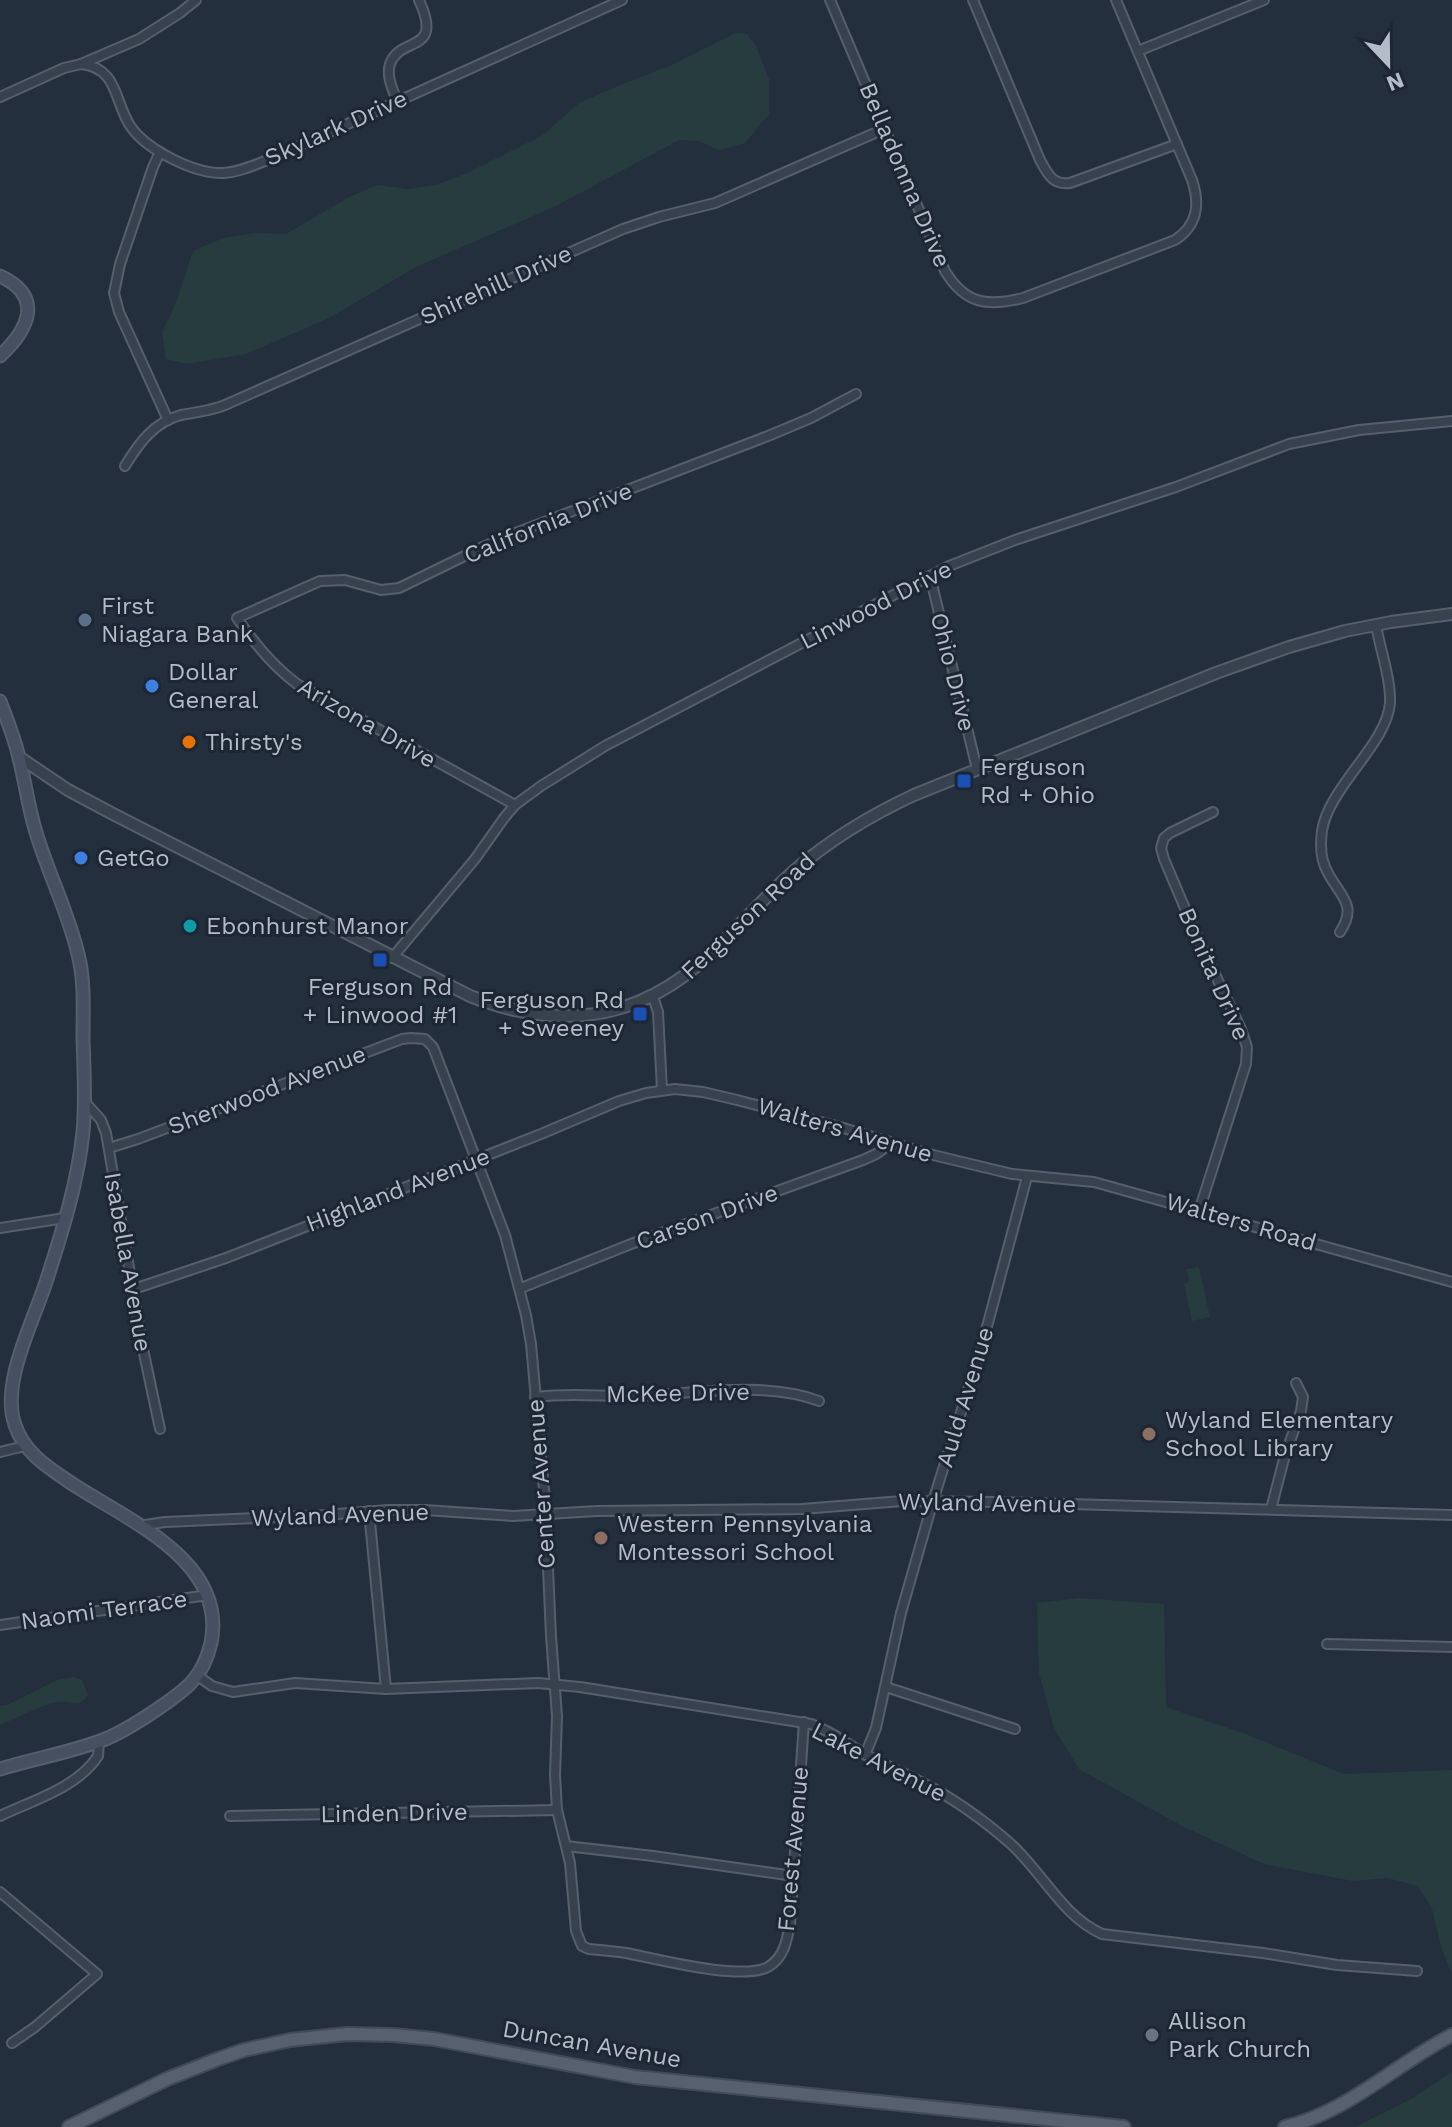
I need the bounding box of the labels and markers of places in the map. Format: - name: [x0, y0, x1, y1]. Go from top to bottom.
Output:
- place label: First Niagara Bank: [101, 592, 254, 648]
- marker: First Niagara Bank: [76, 611, 94, 629]
- place label: Dollar General: [168, 658, 259, 714]
- marker: Dollar General: [143, 677, 161, 695]
- place label: Thirsty's: [205, 728, 303, 756]
- marker: Thirsty's: [180, 733, 198, 751]
- place label: Ferguson Rd + Ohio: [980, 753, 1095, 809]
- marker: Ferguson Rd + Ohio: [955, 772, 973, 790]
- place label: GetGo: [97, 844, 170, 872]
- marker: GetGo: [72, 849, 90, 867]
- place label: Ebonhurst Manor: [206, 912, 409, 940]
- marker: Ebonhurst Manor: [181, 917, 199, 935]
- marker: Ferguson Rd + Linwood #1: [371, 951, 389, 969]
- place label: Ferguson Rd + Linwood #1: [303, 973, 457, 1029]
- place label: Ferguson Rd + Sweeney: [479, 986, 625, 1042]
- marker: Ferguson Rd + Sweeney: [631, 1005, 649, 1023]
- place label: Wyland Elementary School Library: [1165, 1406, 1394, 1462]
- marker: Wyland Elementary School Library: [1140, 1425, 1158, 1443]
- place label: Western Pennsylvania Montessori School: [617, 1510, 872, 1566]
- marker: Western Pennsylvania Montessori School: [592, 1529, 610, 1547]
- place label: Allison Park Church: [1168, 2007, 1311, 2063]
- marker: Allison Park Church: [1143, 2026, 1161, 2044]

